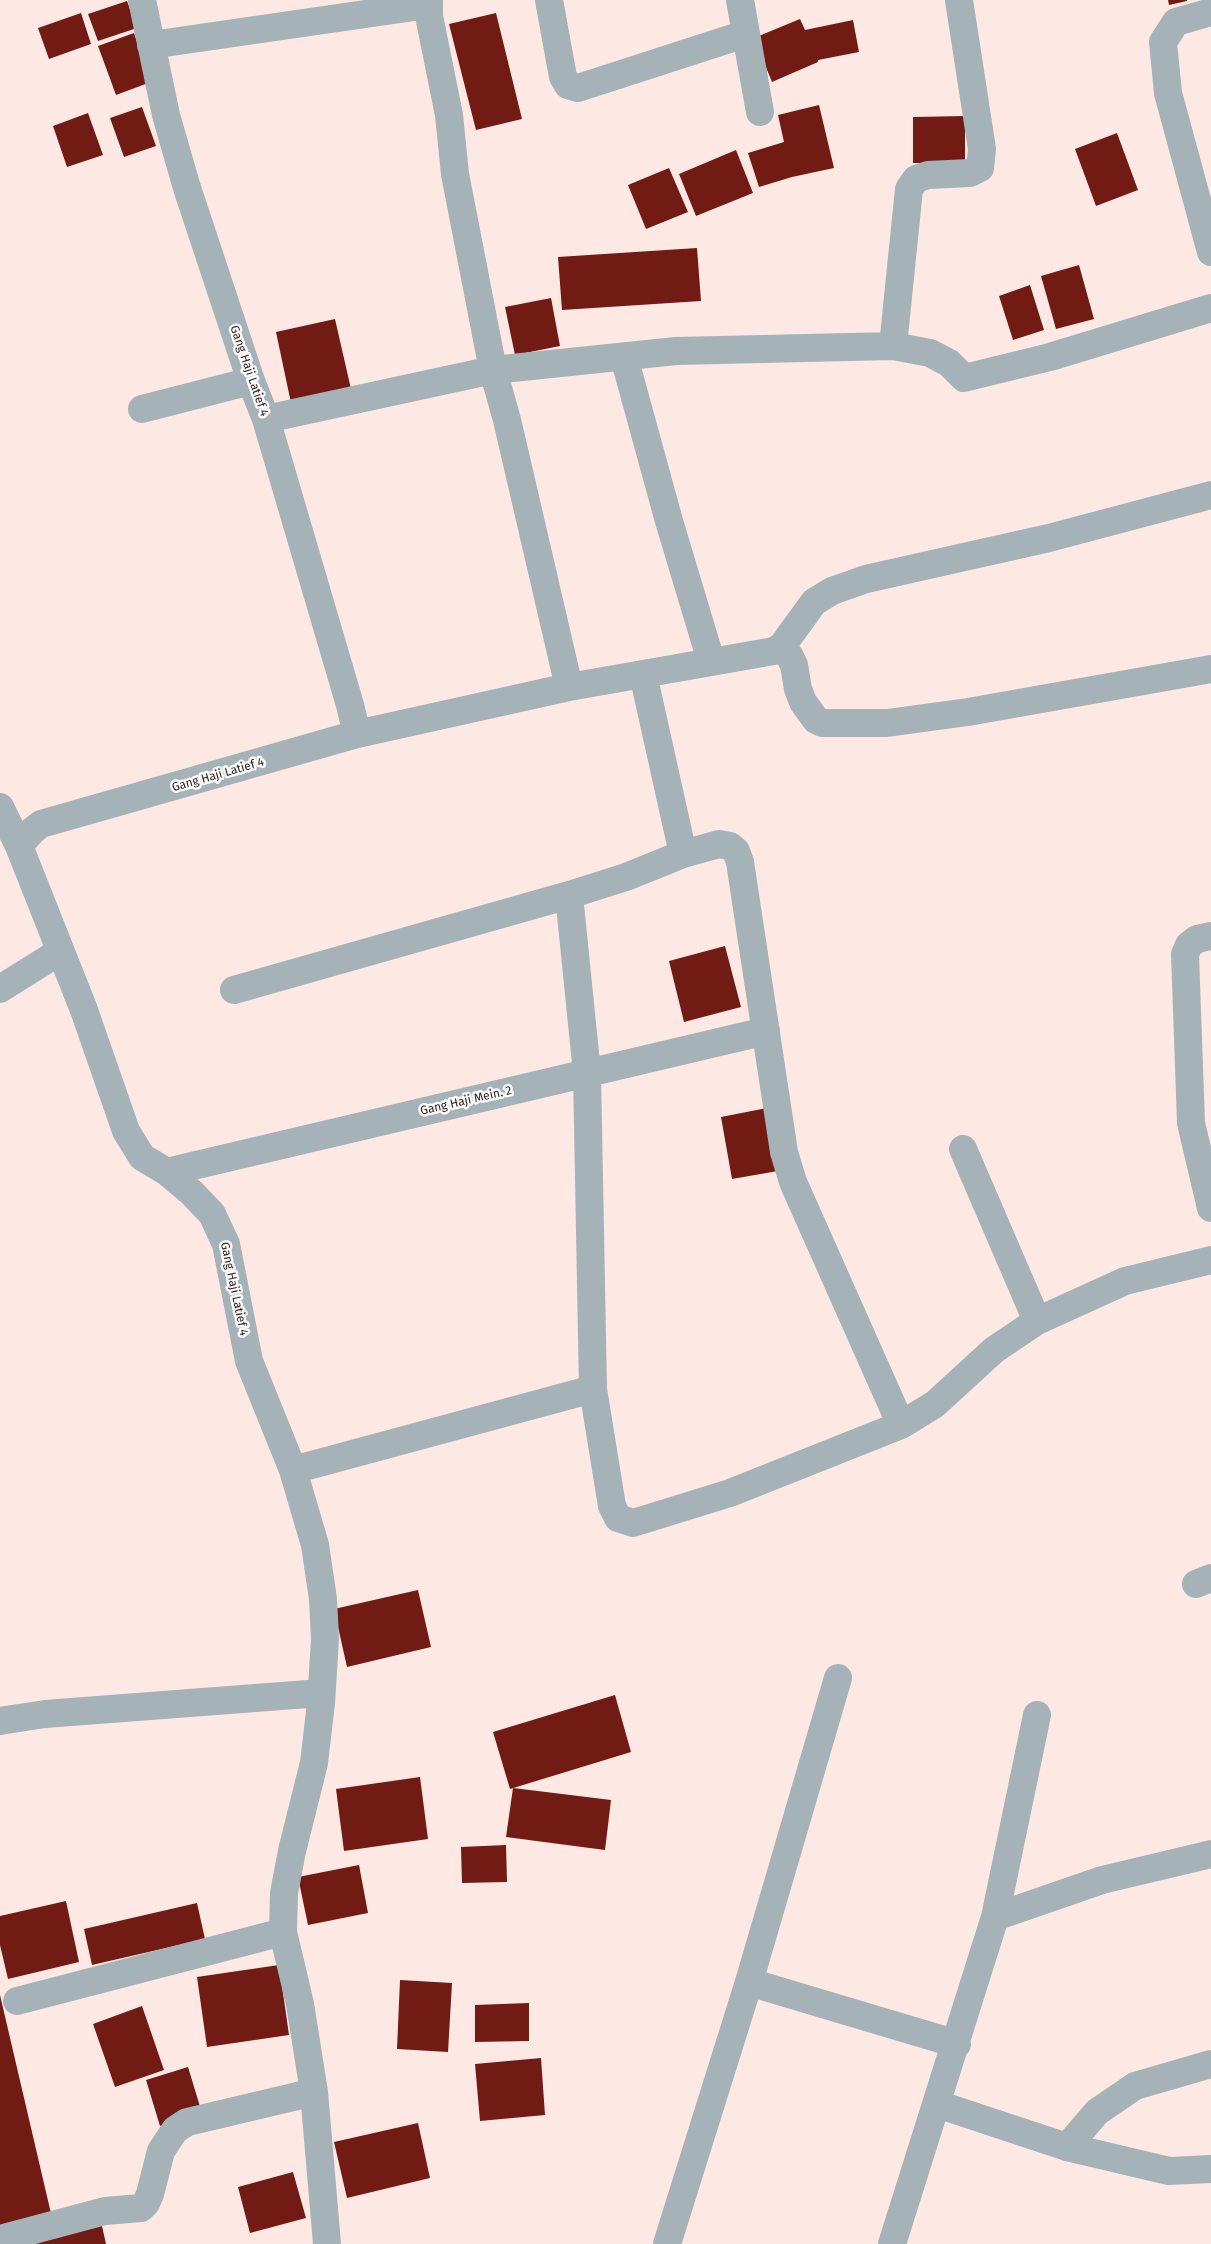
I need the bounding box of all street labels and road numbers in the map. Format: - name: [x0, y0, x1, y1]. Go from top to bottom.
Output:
- street label: Gang Haji Latief 4: [227, 324, 271, 418]
- street label: Gang Haji Latief 4: [170, 755, 266, 795]
- street label: Gang Haji Mein. 2: [419, 1083, 513, 1119]
- street label: Gang Haji Latief 4: [217, 1241, 251, 1337]

